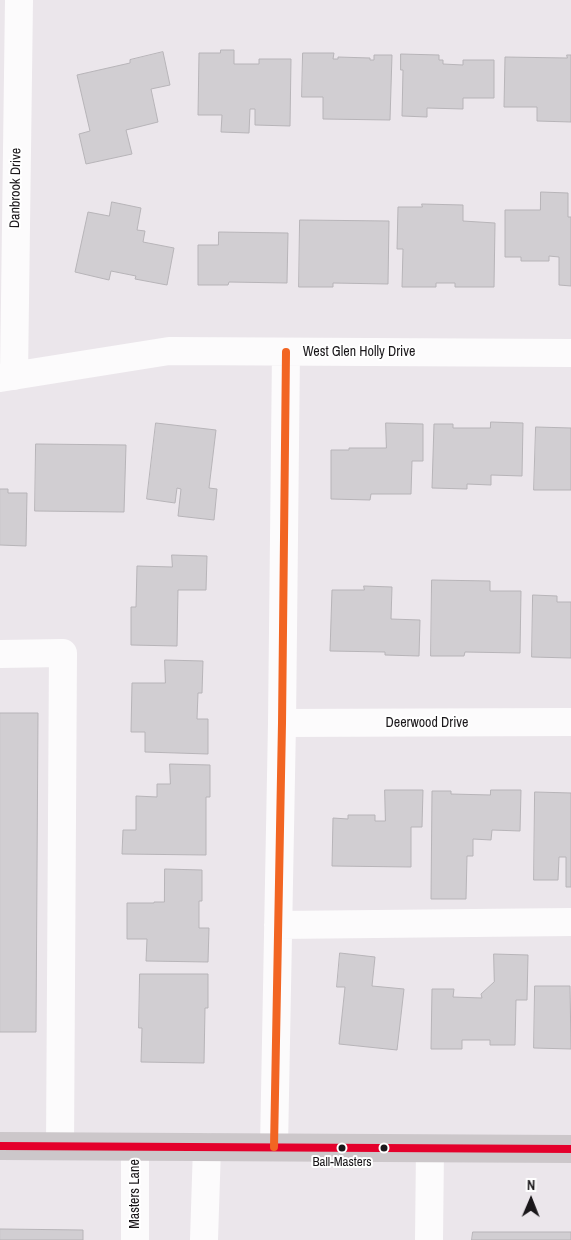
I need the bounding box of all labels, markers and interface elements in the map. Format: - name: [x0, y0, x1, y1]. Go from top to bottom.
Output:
- street label: Danbrook Drive: [7, 148, 25, 228]
- street label: West Glen Holly Drive: [303, 344, 415, 360]
- street label: Deerwood Drive: [386, 715, 468, 731]
- marker: Ball-Masters: [337, 1143, 347, 1153]
- unlabelled marker: [379, 1143, 389, 1153]
- place label: Ball-Masters: [312, 1155, 372, 1171]
- street label: Masters Lane: [127, 1159, 143, 1229]
- north arrow: [506, 1175, 556, 1225]
- text: N: [527, 1176, 536, 1194]

